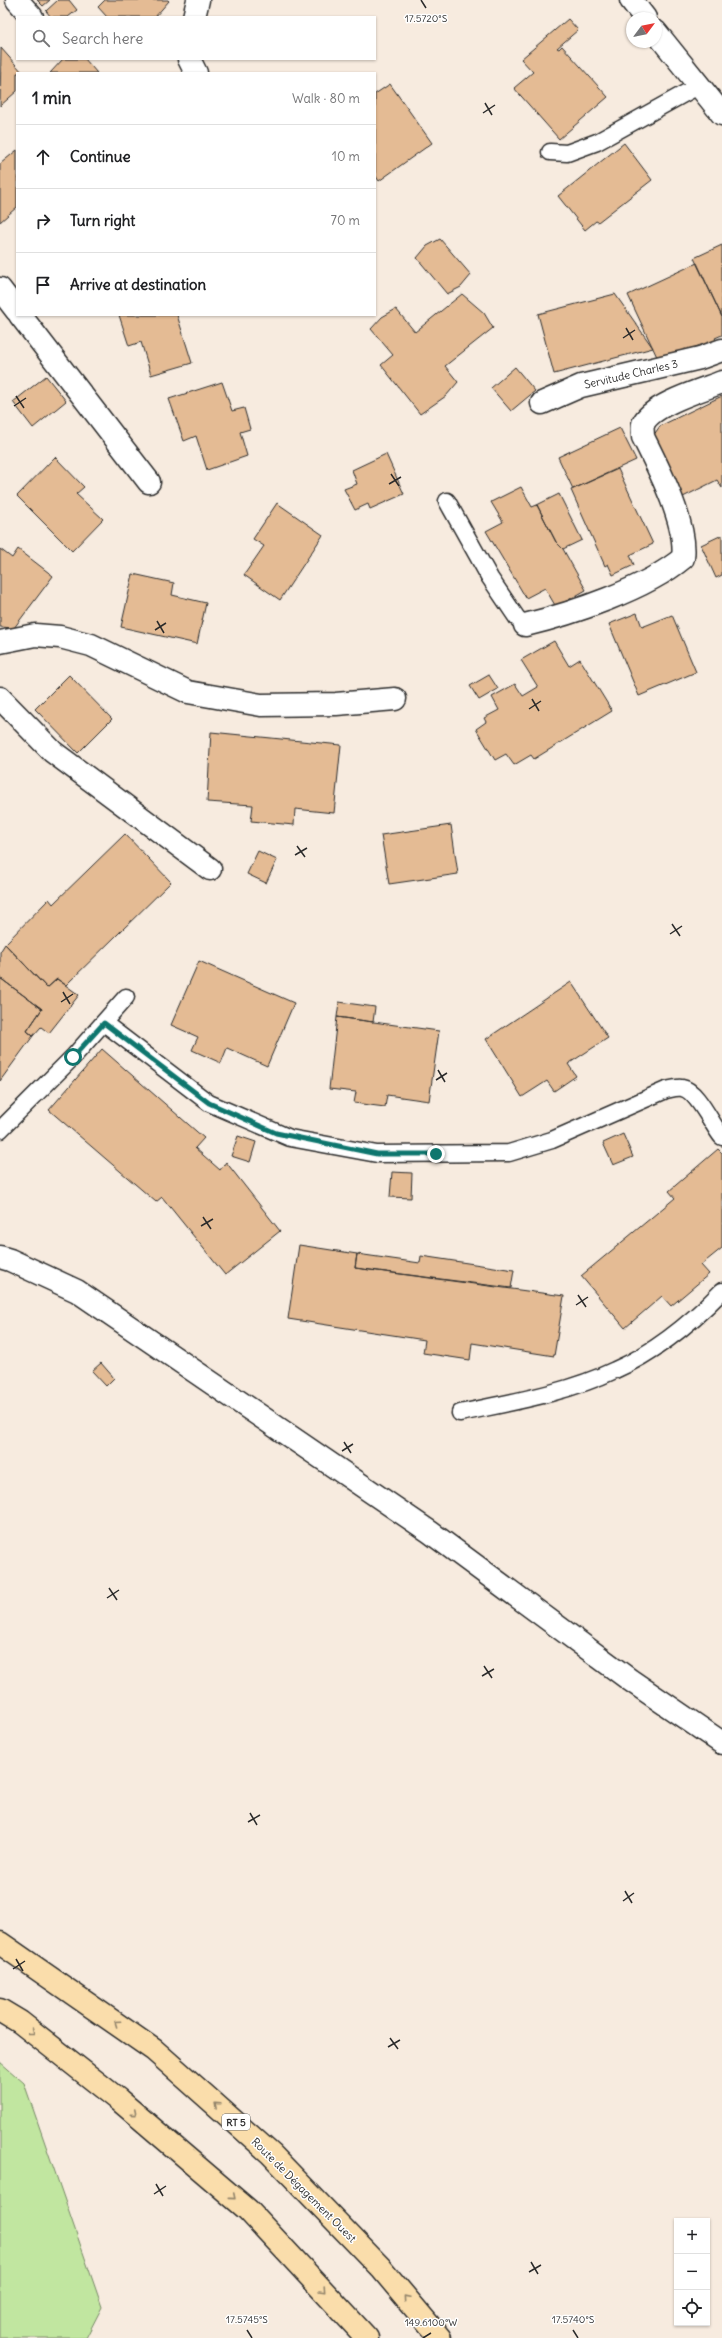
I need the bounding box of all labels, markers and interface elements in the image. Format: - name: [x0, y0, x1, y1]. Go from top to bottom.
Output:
- text: 17.5720°S: [405, 12, 448, 25]
- north arrow: [626, 12, 662, 48]
- search box: [16, 16, 376, 60]
- icon: search: [30, 27, 52, 49]
- text: Search here: [62, 29, 143, 48]
- text: 1 min: [32, 87, 71, 109]
- text: Walk · 80 m: [292, 90, 360, 107]
- icon: ahead: [32, 146, 54, 168]
- text: Continue: [70, 147, 131, 166]
- text: 10 m: [332, 148, 360, 165]
- icon: right: [32, 210, 54, 232]
- text: Turn right: [70, 211, 135, 230]
- text: 70 m: [331, 212, 360, 229]
- icon: arrive: [32, 274, 54, 296]
- text: Arrive at destination: [70, 275, 206, 294]
- street label: Servitude Charles 3: [583, 356, 679, 392]
- route start: [64, 1048, 82, 1066]
- route end: [427, 1145, 445, 1163]
- one-way arrow: [114, 2021, 121, 2028]
- one-way arrow: [28, 2027, 35, 2034]
- one-way arrow: [214, 2103, 222, 2110]
- one-way arrow: [129, 2108, 137, 2115]
- road number: RT 5: [222, 2114, 250, 2130]
- street label: Route de Dégagement Ouest: [249, 2135, 360, 2246]
- one-way arrow: [228, 2192, 236, 2199]
- map controls: [674, 2218, 710, 2326]
- button: +: [674, 2218, 710, 2254]
- button: −: [674, 2254, 710, 2290]
- one-way arrow: [318, 2285, 326, 2293]
- button: locate: [674, 2290, 710, 2326]
- one-way arrow: [404, 2295, 411, 2302]
- text: 17.5745°S: [226, 2313, 268, 2326]
- text: 17.5740°S: [552, 2313, 595, 2326]
- text: 149.6100°W: [405, 2316, 457, 2329]

